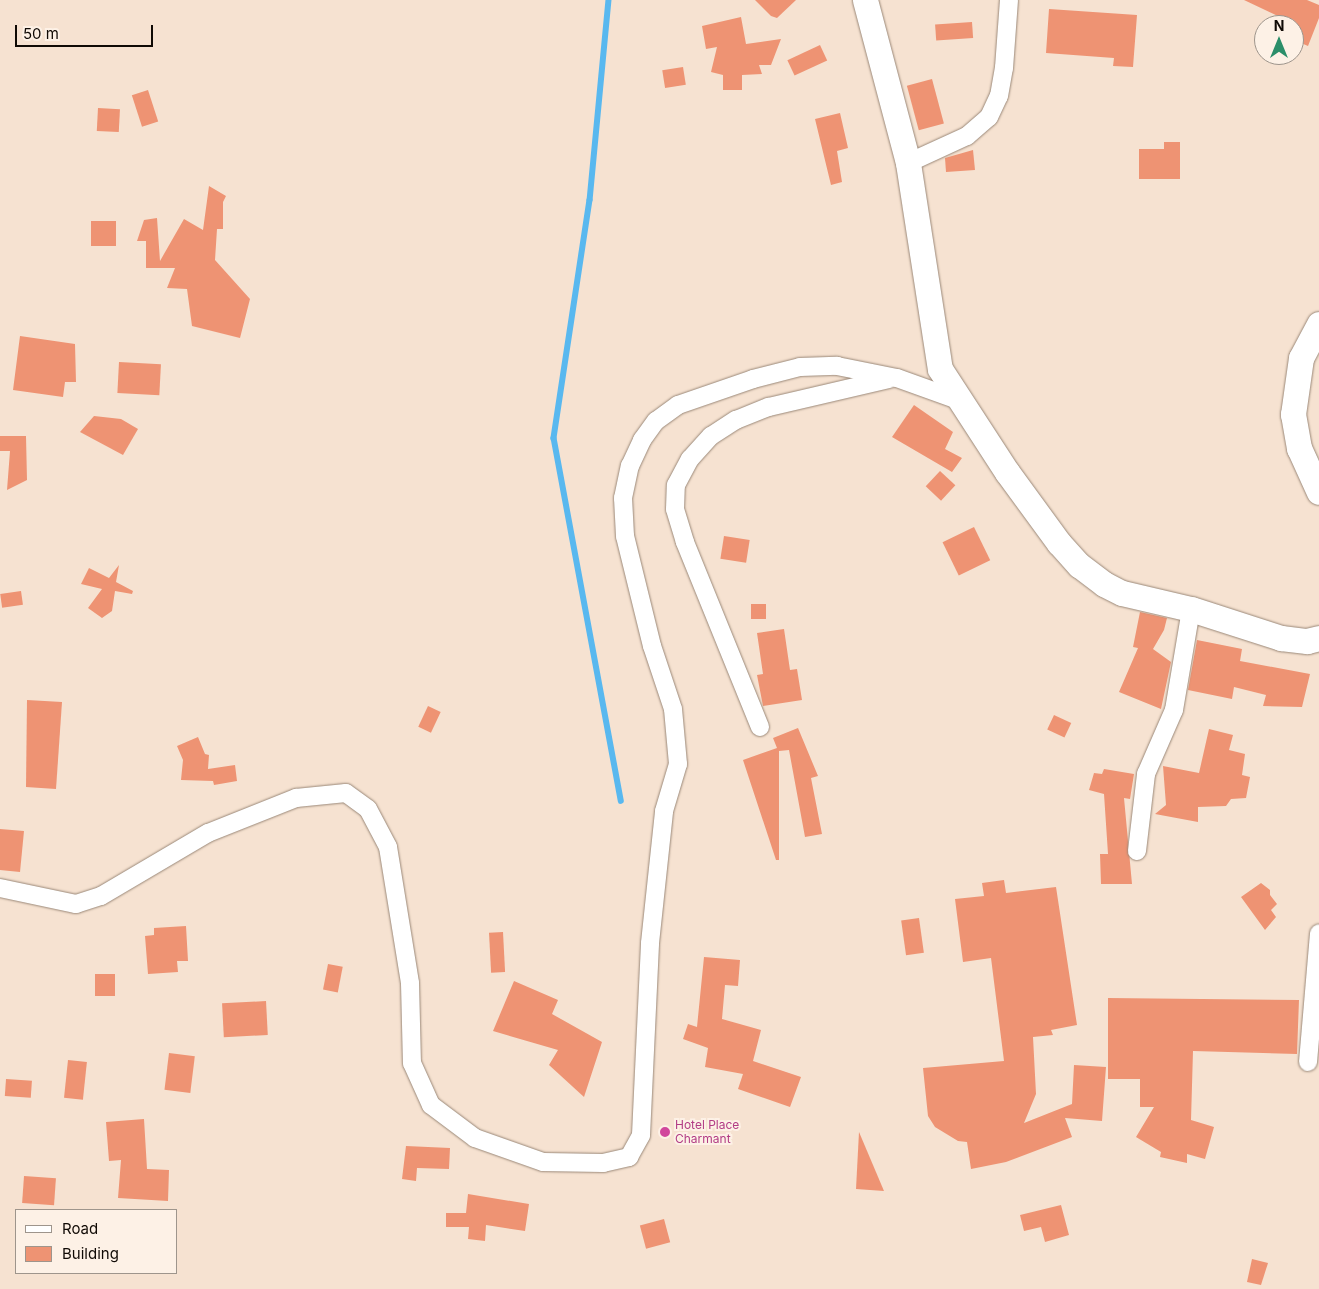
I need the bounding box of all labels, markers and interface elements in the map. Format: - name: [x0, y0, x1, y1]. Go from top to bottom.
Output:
- scale bar: [18, 15, 155, 47]
- north arrow: [1254, 15, 1304, 65]
- text: N: [1274, 17, 1284, 34]
- text: 50 m: [23, 24, 59, 43]
- place label: Hotel Place Charmant: [675, 1118, 739, 1146]
- marker: Hotel Place Charmant: [659, 1126, 671, 1138]
- legend: [15, 1209, 178, 1274]
- text: Road: [62, 1219, 98, 1238]
- text: Building: [62, 1244, 119, 1263]

